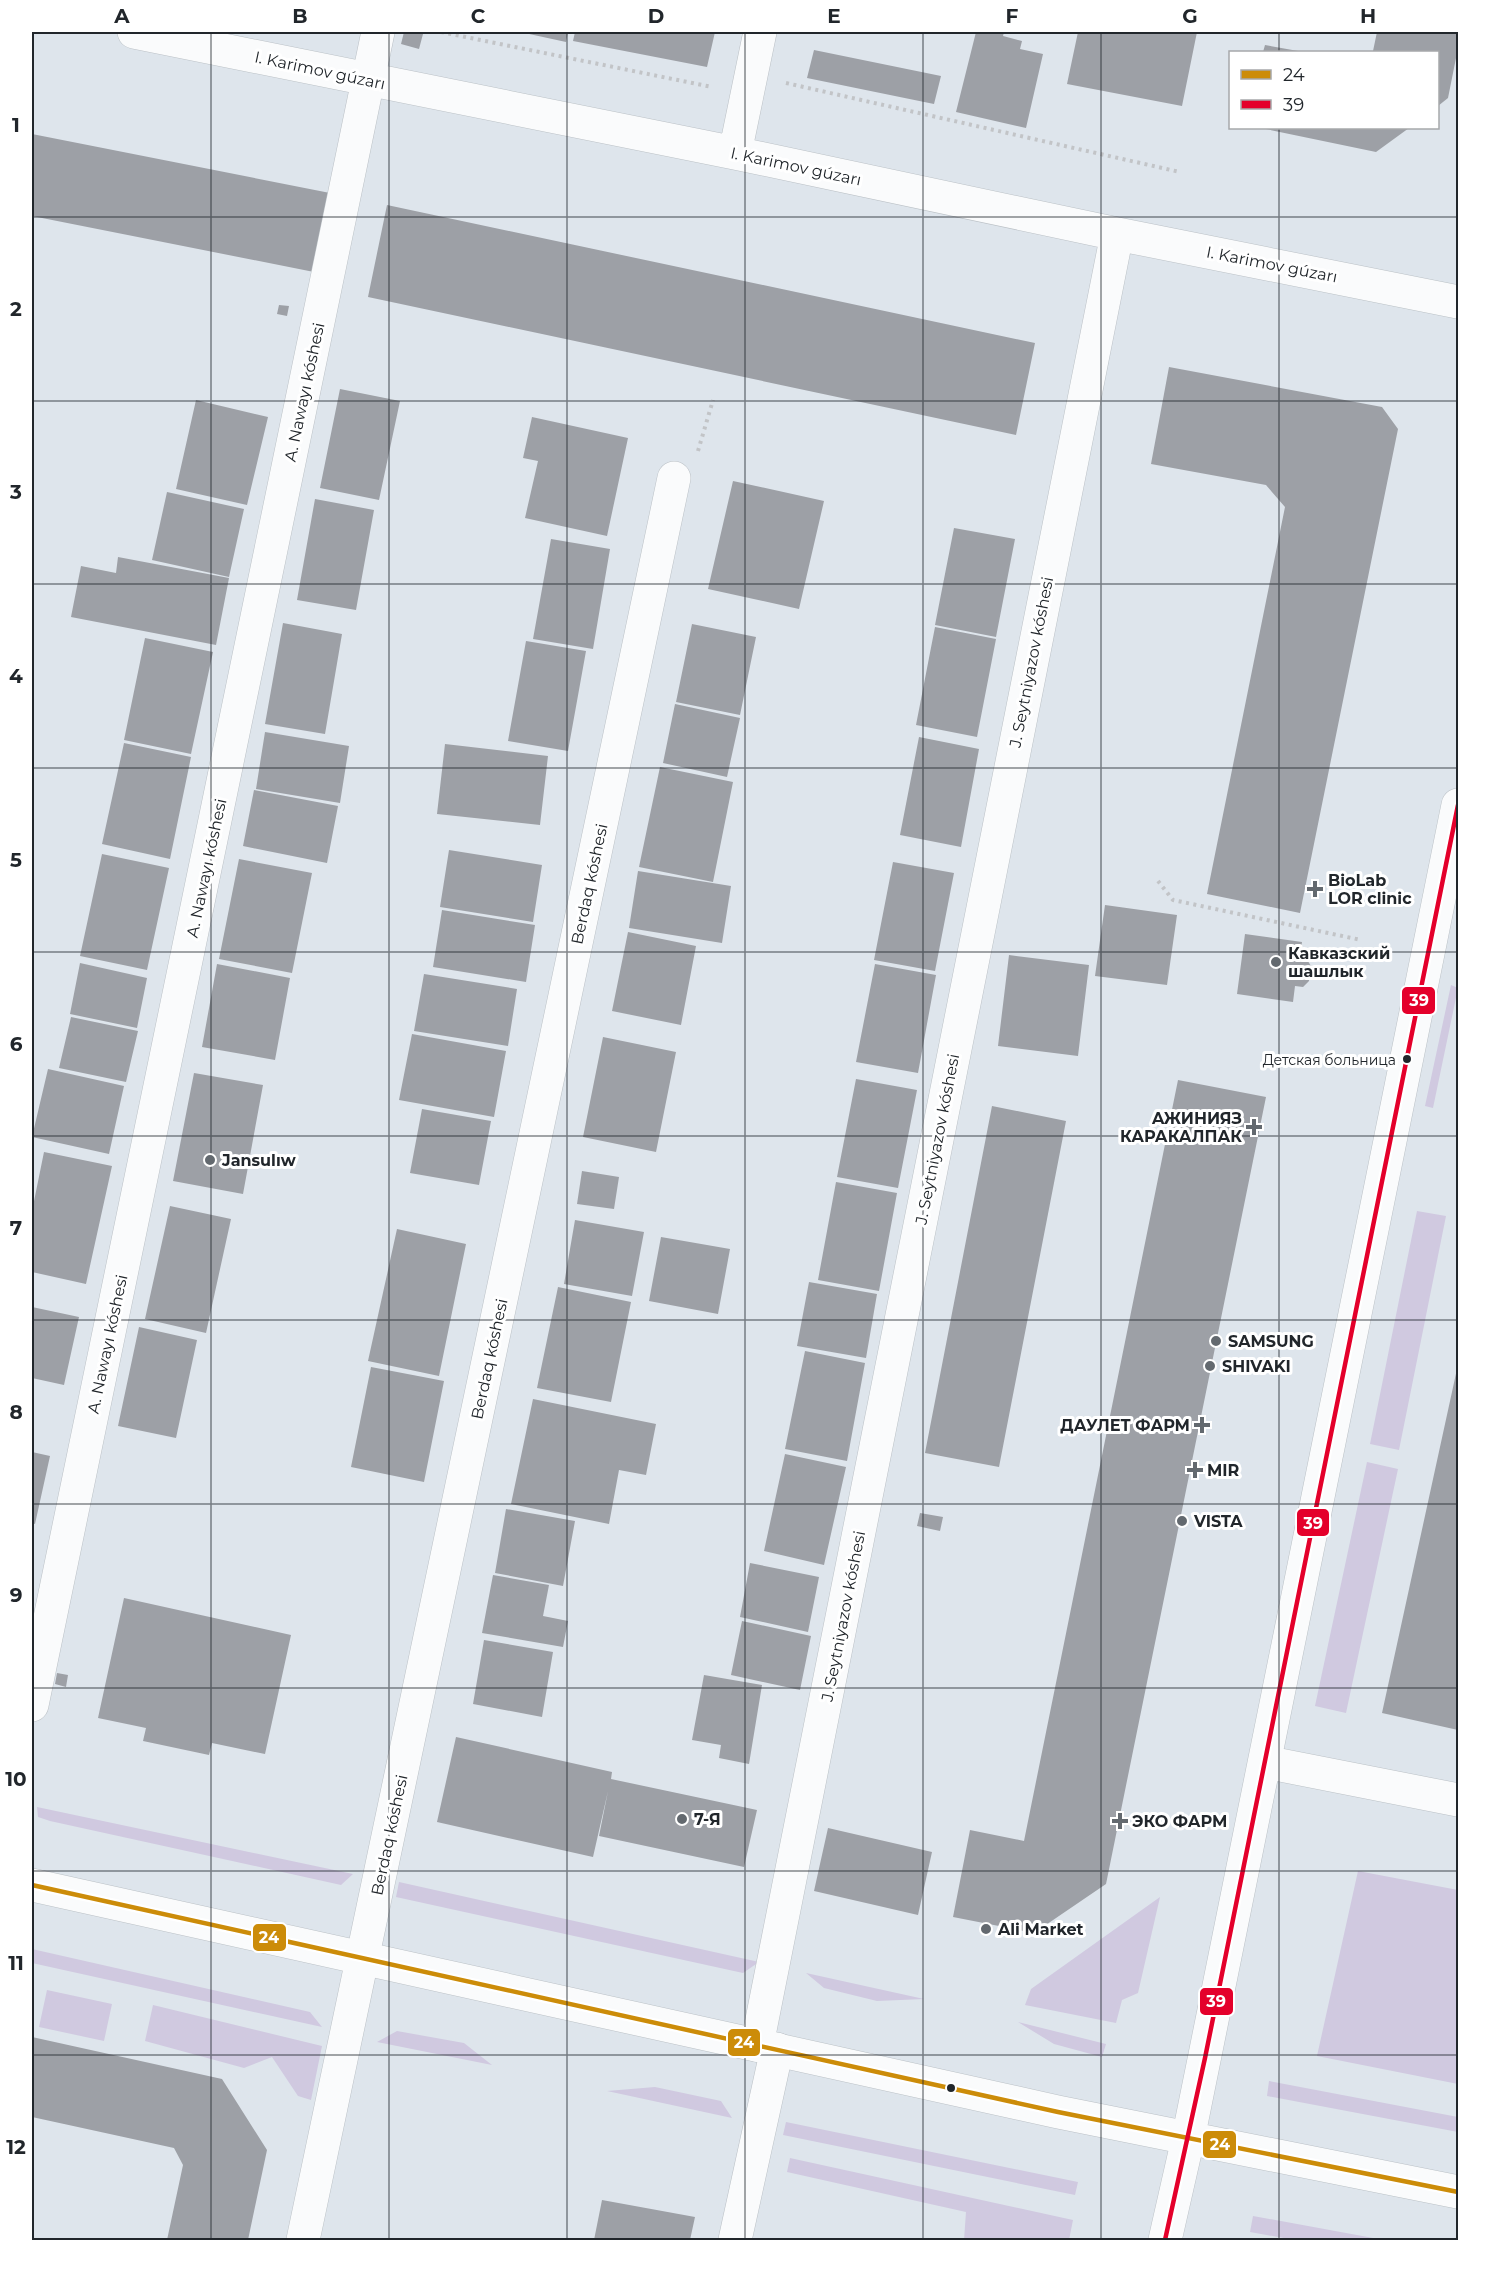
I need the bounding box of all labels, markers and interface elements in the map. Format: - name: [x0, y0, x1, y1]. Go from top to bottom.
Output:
- text: A: [113, 4, 130, 28]
- text: B: [292, 4, 308, 28]
- text: C: [471, 4, 486, 28]
- text: D: [648, 4, 664, 28]
- text: E: [827, 4, 841, 28]
- text: F: [1006, 4, 1019, 28]
- text: G: [1182, 4, 1198, 28]
- text: H: [1360, 4, 1376, 28]
- street label: I. Karimov gúzarı: [253, 47, 387, 94]
- legend: [1229, 51, 1439, 129]
- text: 24: [1283, 64, 1305, 86]
- text: 39: [1283, 94, 1304, 116]
- text: 1: [12, 113, 20, 137]
- street label: I. Karimov gúzarı: [729, 143, 863, 190]
- street label: I. Karimov gúzarı: [1205, 242, 1339, 287]
- text: 2: [10, 297, 22, 321]
- street label: A. Nawayı kóshesi: [280, 321, 329, 463]
- text: 3: [9, 480, 22, 504]
- street label: J. Seytniyazov kóshesi: [1005, 575, 1057, 750]
- text: 4: [9, 664, 23, 688]
- street label: A. Nawayı kóshesi: [182, 797, 231, 939]
- street label: Berdaq kóshesi: [567, 822, 612, 946]
- text: 5: [10, 848, 22, 872]
- place label: BioLab LOR clinic: [1328, 871, 1412, 908]
- marker: BioLab LOR clinic: [1306, 880, 1324, 898]
- place label: Кавказский шашлык: [1288, 944, 1390, 981]
- marker: Кавказский шашлык: [1269, 955, 1283, 969]
- line badge: 39: [1401, 986, 1436, 1015]
- text: 39: [1408, 991, 1429, 1010]
- text: 6: [10, 1032, 23, 1056]
- place label: Детская больница: [1263, 1051, 1396, 1069]
- street label: J. Seytniyazov kóshesi: [911, 1052, 963, 1227]
- marker: Детская больница: [1401, 1053, 1413, 1065]
- place label: АЖИНИЯЗ КАРАКАЛПАК: [1120, 1109, 1242, 1146]
- marker: АЖИНИЯЗ КАРАКАЛПАК: [1247, 1120, 1261, 1134]
- place label: Jansulıw: [221, 1151, 296, 1170]
- marker: Jansulıw: [203, 1153, 217, 1167]
- text: 7: [10, 1216, 22, 1240]
- street label: A. Nawayı kóshesi: [83, 1273, 132, 1415]
- street label: Berdaq kóshesi: [467, 1297, 512, 1421]
- place label: SAMSUNG: [1228, 1332, 1314, 1351]
- marker: SAMSUNG: [1209, 1334, 1223, 1348]
- place label: SHIVAKI: [1222, 1357, 1291, 1376]
- marker: SHIVAKI: [1203, 1359, 1217, 1373]
- text: 8: [9, 1400, 23, 1424]
- place label: ДАУЛЕТ ФАРМ: [1060, 1416, 1190, 1435]
- marker: ДАУЛЕТ ФАРМ: [1195, 1418, 1209, 1432]
- place label: MIR: [1207, 1461, 1240, 1480]
- marker: MIR: [1188, 1463, 1202, 1477]
- line badge: 39: [1296, 1508, 1330, 1537]
- place label: VISTA: [1193, 1512, 1243, 1531]
- marker: VISTA: [1175, 1514, 1189, 1528]
- text: 39: [1302, 1514, 1323, 1533]
- street label: J. Seytniyazov kóshesi: [817, 1529, 869, 1704]
- text: 9: [10, 1583, 22, 1607]
- text: 10: [5, 1767, 27, 1791]
- street label: Berdaq kóshesi: [367, 1773, 412, 1897]
- place label: 7-Я: [694, 1810, 721, 1829]
- marker: 7-Я: [675, 1812, 689, 1826]
- place label: ЭКО ФАРМ: [1132, 1812, 1227, 1831]
- marker: ЭКО ФАРМ: [1113, 1814, 1127, 1828]
- place label: Ali Market: [997, 1920, 1084, 1939]
- marker: Ali Market: [979, 1922, 993, 1936]
- line badge: 24: [252, 1923, 287, 1952]
- text: 24: [259, 1928, 279, 1947]
- text: 11: [8, 1951, 24, 1975]
- line badge: 39: [1199, 1987, 1234, 2016]
- text: 39: [1205, 1992, 1226, 2011]
- line badge: 24: [727, 2028, 761, 2057]
- text: 24: [734, 2033, 754, 2052]
- unlabelled marker: [945, 2082, 957, 2094]
- line badge: 24: [1202, 2130, 1237, 2159]
- text: 12: [6, 2135, 26, 2159]
- text: 24: [1210, 2135, 1230, 2154]

